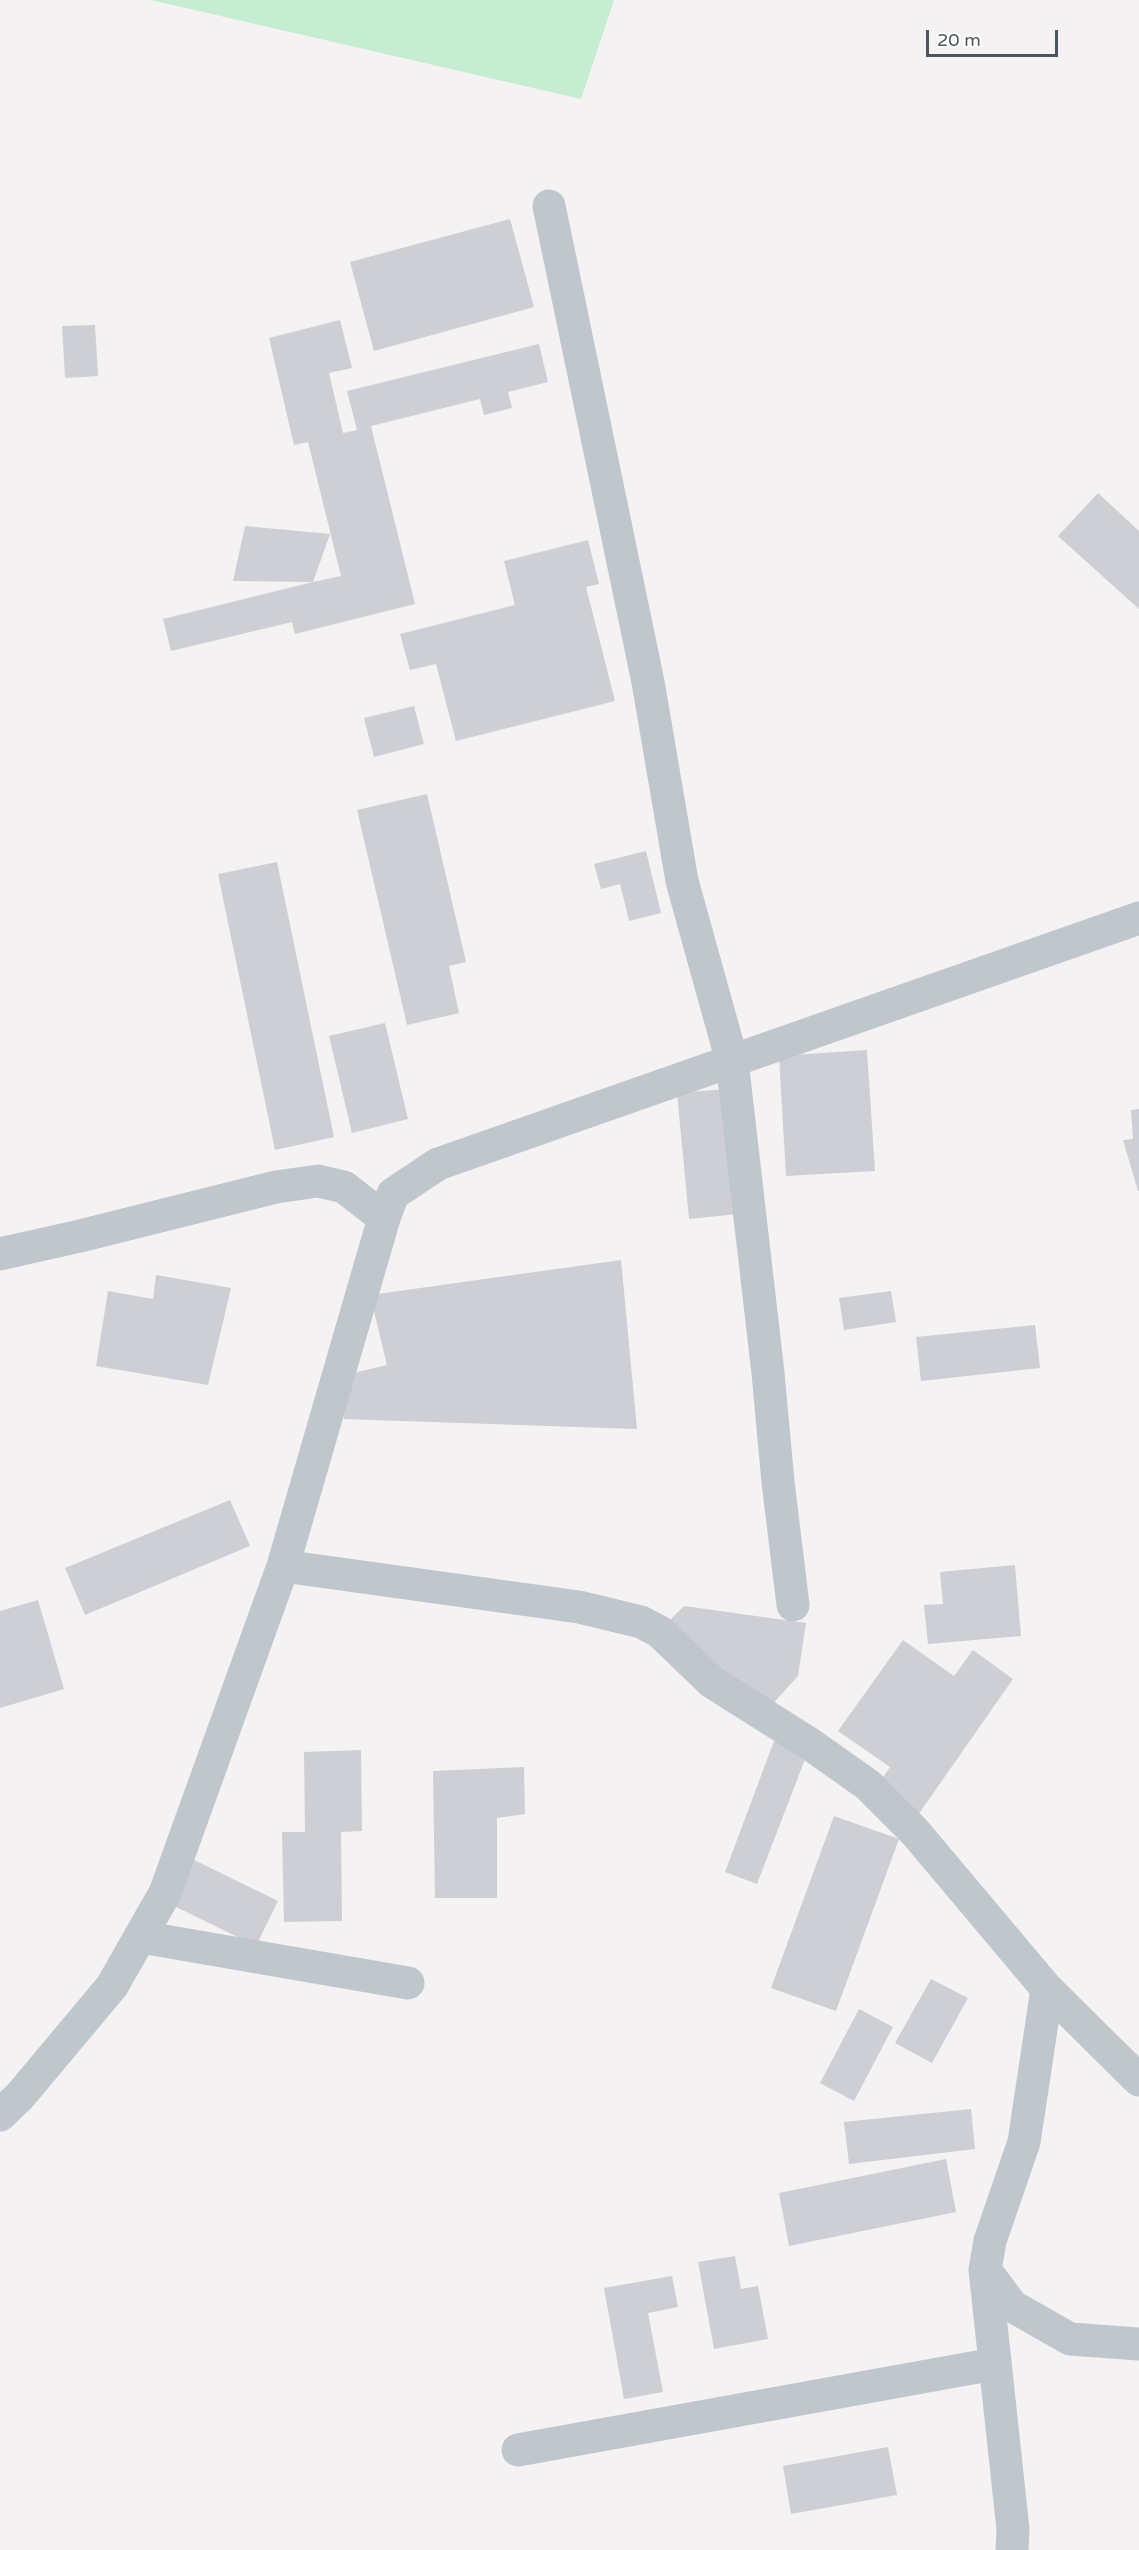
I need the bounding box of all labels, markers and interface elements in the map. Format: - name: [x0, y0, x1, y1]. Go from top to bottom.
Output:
- scale bar: [929, 18, 1061, 56]
- text: 20 m: [937, 29, 981, 51]

